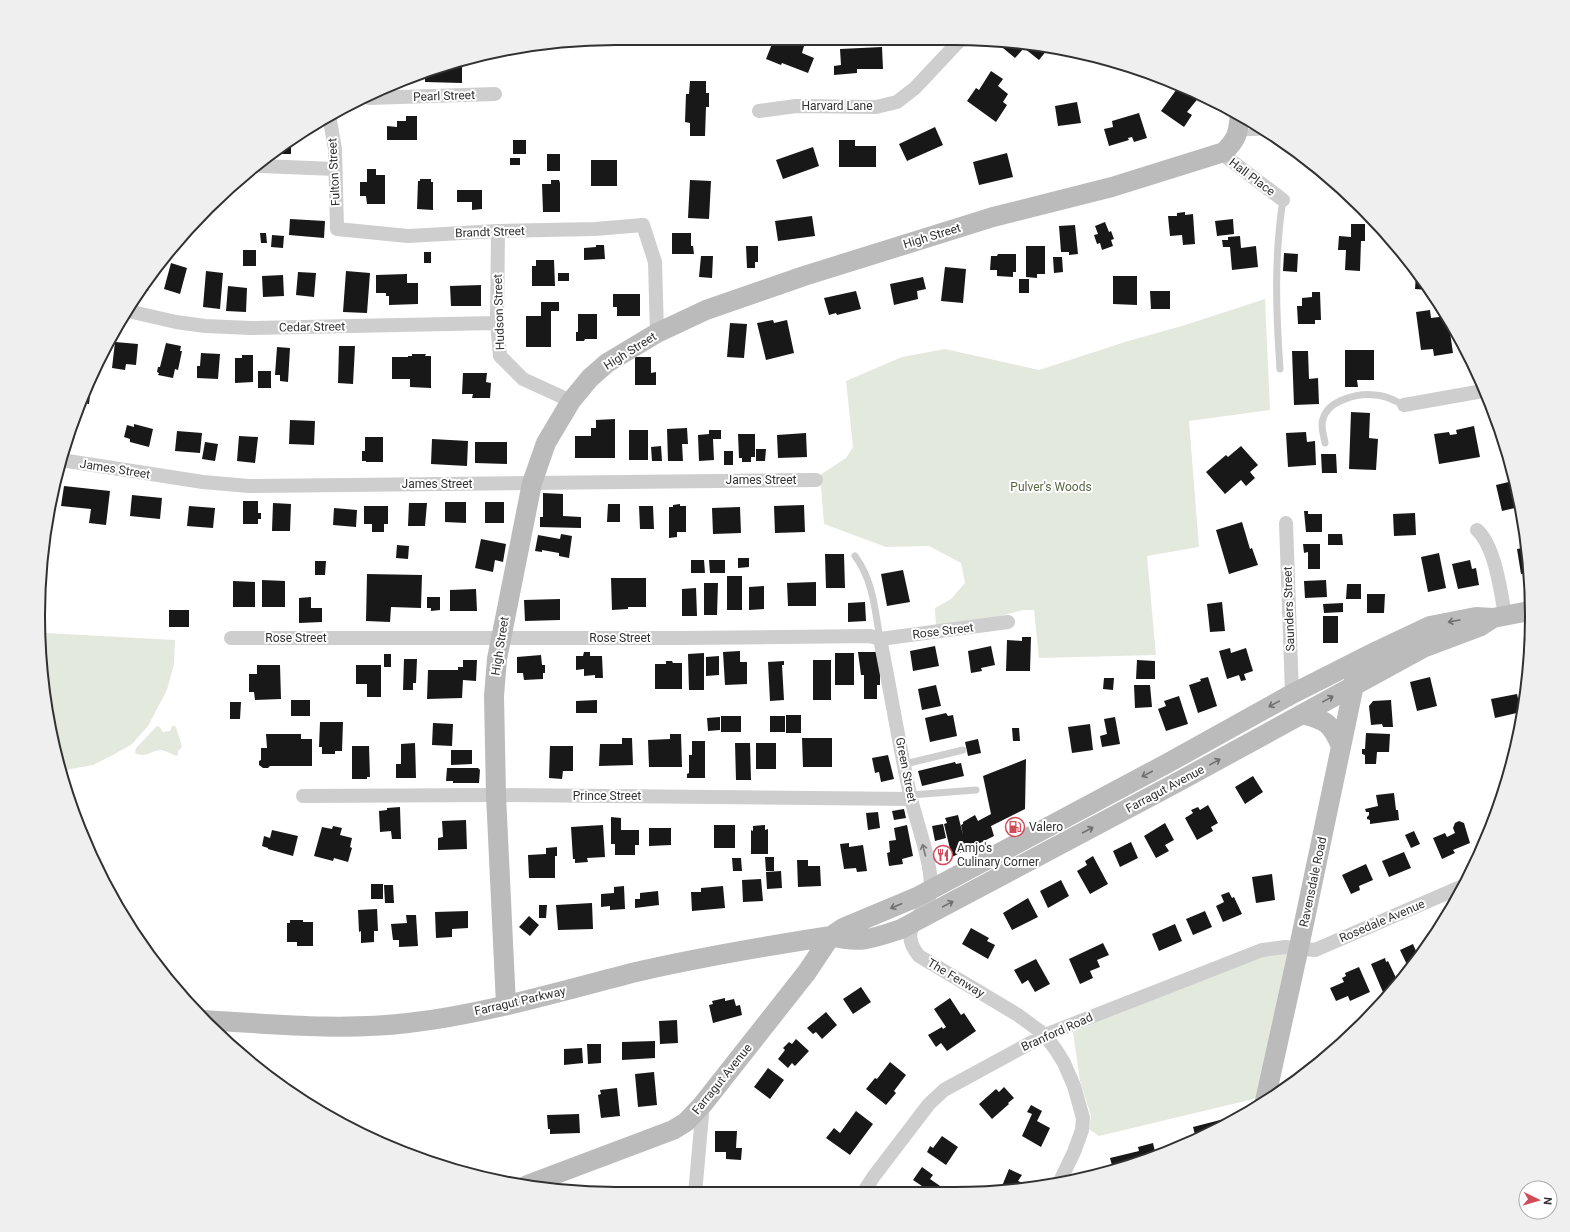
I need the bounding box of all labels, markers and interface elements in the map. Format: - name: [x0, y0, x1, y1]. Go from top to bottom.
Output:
- street label: Pearl Street: [413, 88, 475, 104]
- street label: Harvard Lane: [801, 99, 873, 113]
- street label: Fulton Street: [325, 138, 343, 206]
- street label: Hall Place: [1226, 155, 1278, 199]
- street label: High Street: [902, 221, 963, 251]
- street label: Brandt Street: [455, 224, 525, 240]
- street label: Hudson Street: [491, 274, 507, 350]
- street label: Cedar Street: [279, 319, 345, 335]
- street label: High Street: [601, 329, 659, 373]
- street label: James Street: [79, 457, 151, 481]
- street label: James Street: [726, 473, 797, 487]
- street label: James Street: [402, 477, 473, 491]
- park label: Pulver's Woods: [1010, 480, 1092, 494]
- street label: Saunders Street: [1281, 566, 1297, 652]
- street label: High Street: [488, 615, 512, 676]
- one-way arrow: [1448, 617, 1461, 625]
- street label: Rose Street: [912, 620, 974, 642]
- street label: Rose Street: [265, 631, 327, 645]
- street label: Rose Street: [589, 631, 651, 645]
- one-way arrow: [1322, 695, 1334, 702]
- one-way arrow: [1268, 701, 1280, 709]
- street label: Green Street: [893, 736, 919, 804]
- one-way arrow: [1209, 757, 1221, 765]
- street label: Farragut Avenue: [1123, 762, 1207, 816]
- one-way arrow: [1142, 771, 1154, 778]
- street label: Prince Street: [573, 789, 641, 803]
- fuel station icon: Valero: [1004, 816, 1026, 838]
- place label: Valero: [1029, 820, 1063, 834]
- one-way arrow: [1082, 825, 1094, 833]
- street label: Ravensdale Road: [1297, 836, 1329, 928]
- place label: Amjo's Culinary Corner: [957, 841, 1039, 869]
- one-way arrow: [920, 844, 928, 857]
- restaurant icon: Amjo's Culinary Corner: [932, 844, 954, 866]
- street label: Rosedale Avenue: [1337, 897, 1427, 945]
- one-way arrow: [942, 900, 954, 907]
- one-way arrow: [891, 903, 903, 911]
- street label: The Fenway: [925, 956, 987, 1001]
- street label: Farragut Parkway: [473, 984, 567, 1018]
- street label: Branford Road: [1019, 1010, 1095, 1054]
- street label: Farragut Avenue: [689, 1041, 755, 1117]
- north arrow: [1518, 1180, 1558, 1220]
- text: N: [1541, 1196, 1554, 1205]

